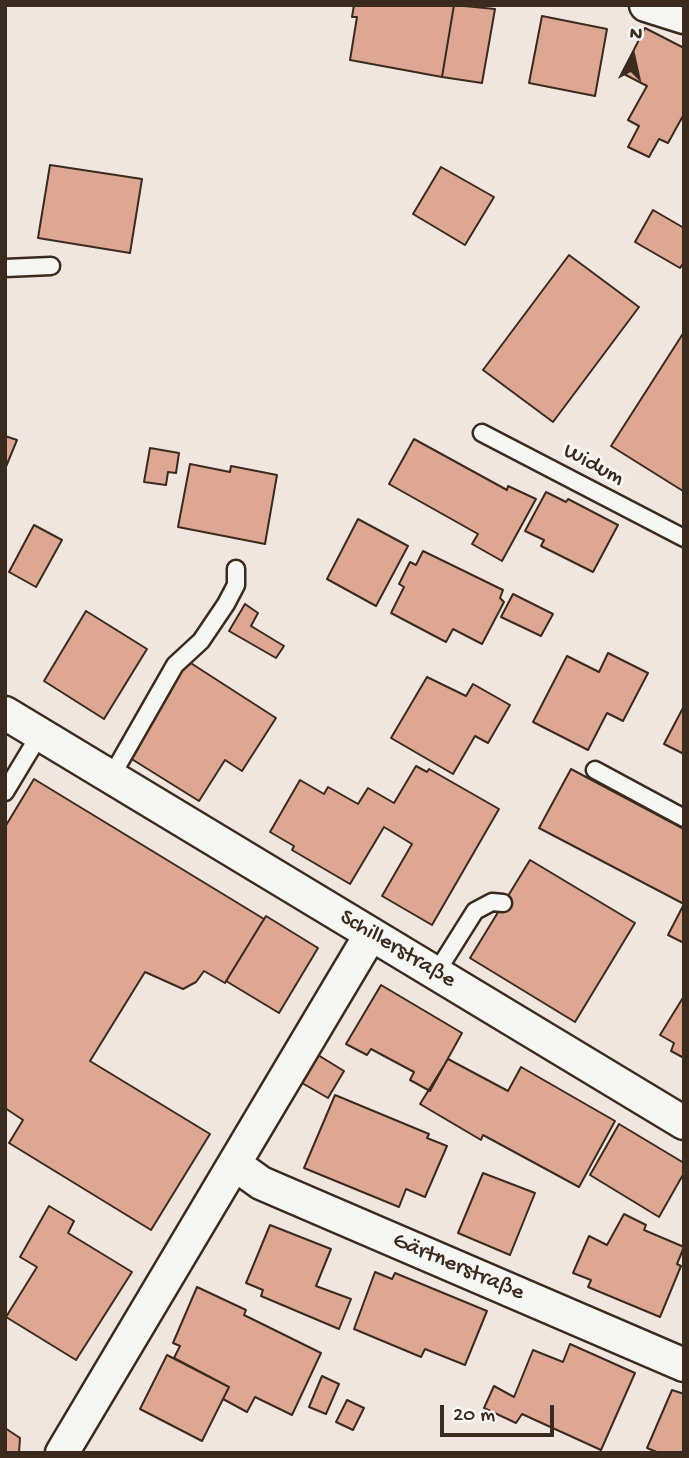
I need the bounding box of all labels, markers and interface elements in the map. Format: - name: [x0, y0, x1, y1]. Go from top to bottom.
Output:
- north arrow: [598, 21, 668, 91]
- text: N: [628, 22, 644, 47]
- street label: Widum: [558, 439, 628, 493]
- street label: Schillerstraße: [334, 905, 460, 995]
- street label: Gärtnerstraße: [388, 1228, 528, 1308]
- scale bar: [444, 1392, 558, 1436]
- text: 20 m: [453, 1404, 495, 1429]

